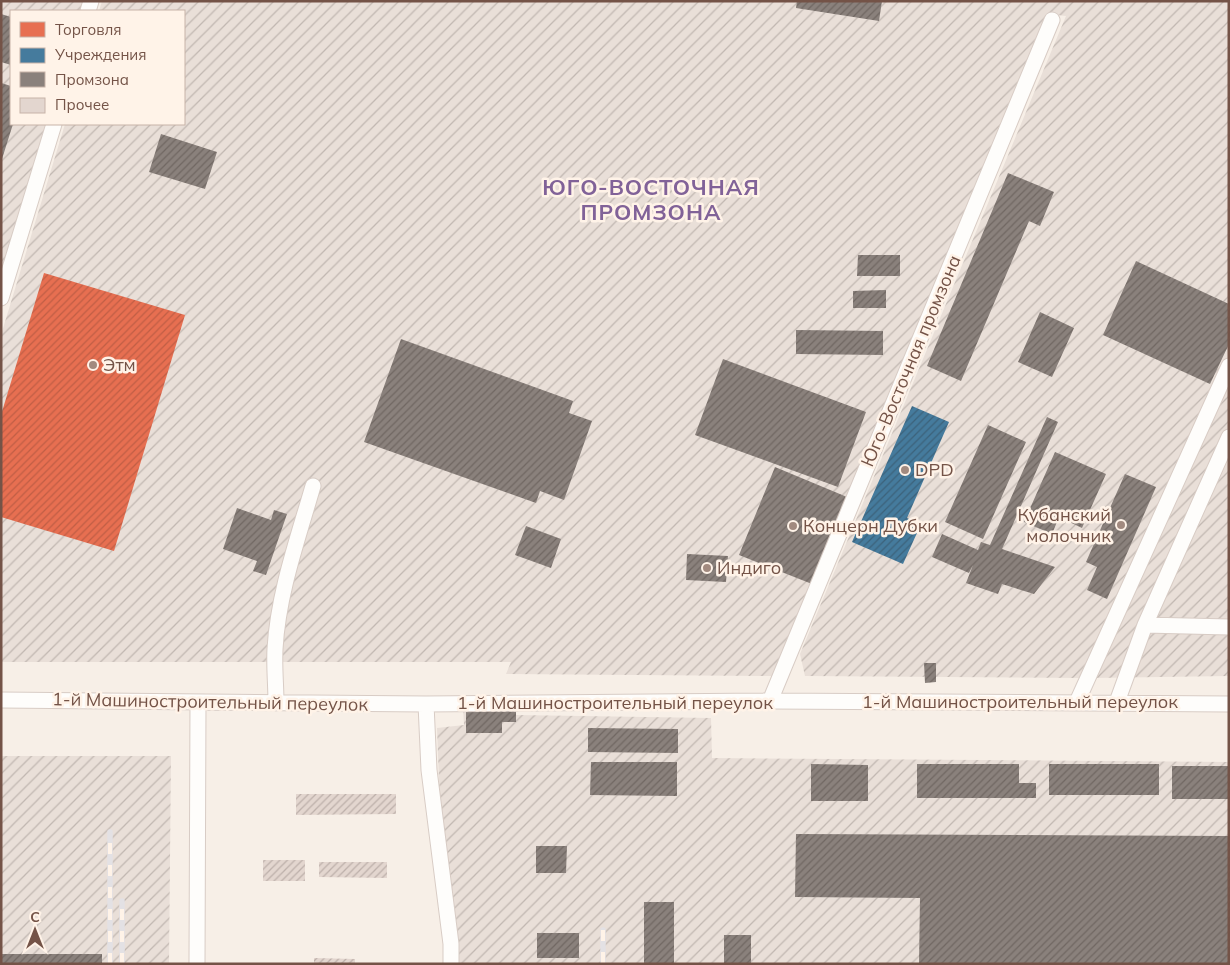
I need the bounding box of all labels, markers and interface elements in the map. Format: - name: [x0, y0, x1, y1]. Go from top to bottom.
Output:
- legend: [10, 10, 185, 125]
- text: Торговля: [55, 20, 122, 39]
- text: Учреждения: [54, 45, 147, 64]
- text: Промзона: [55, 70, 129, 89]
- text: Прочее: [55, 95, 109, 114]
- district label: ЮГО-ВОСТОЧНАЯ ПРОМЗОНА: [542, 173, 760, 226]
- street label: Юго-Восточная промзона: [855, 252, 966, 470]
- place label: Этм: [103, 353, 136, 376]
- marker: Этм: [87, 359, 99, 371]
- place label: DPD: [915, 458, 954, 481]
- marker: DPD: [899, 464, 911, 476]
- place label: Кубанский молочник: [1017, 503, 1111, 547]
- place label: Концерн Дубки: [803, 514, 938, 537]
- marker: Кубанский молочник: [1115, 519, 1127, 531]
- marker: Концерн Дубки: [787, 520, 799, 532]
- place label: Индиго: [717, 556, 781, 579]
- marker: Индиго: [701, 562, 713, 574]
- street label: 1-й Машиностроительный переулок: [52, 687, 368, 716]
- street label: 1-й Машиностроительный переулок: [862, 690, 1178, 713]
- street label: 1-й Машиностроительный переулок: [457, 691, 773, 714]
- north arrow: [10, 905, 60, 955]
- text: С: [30, 908, 40, 926]

